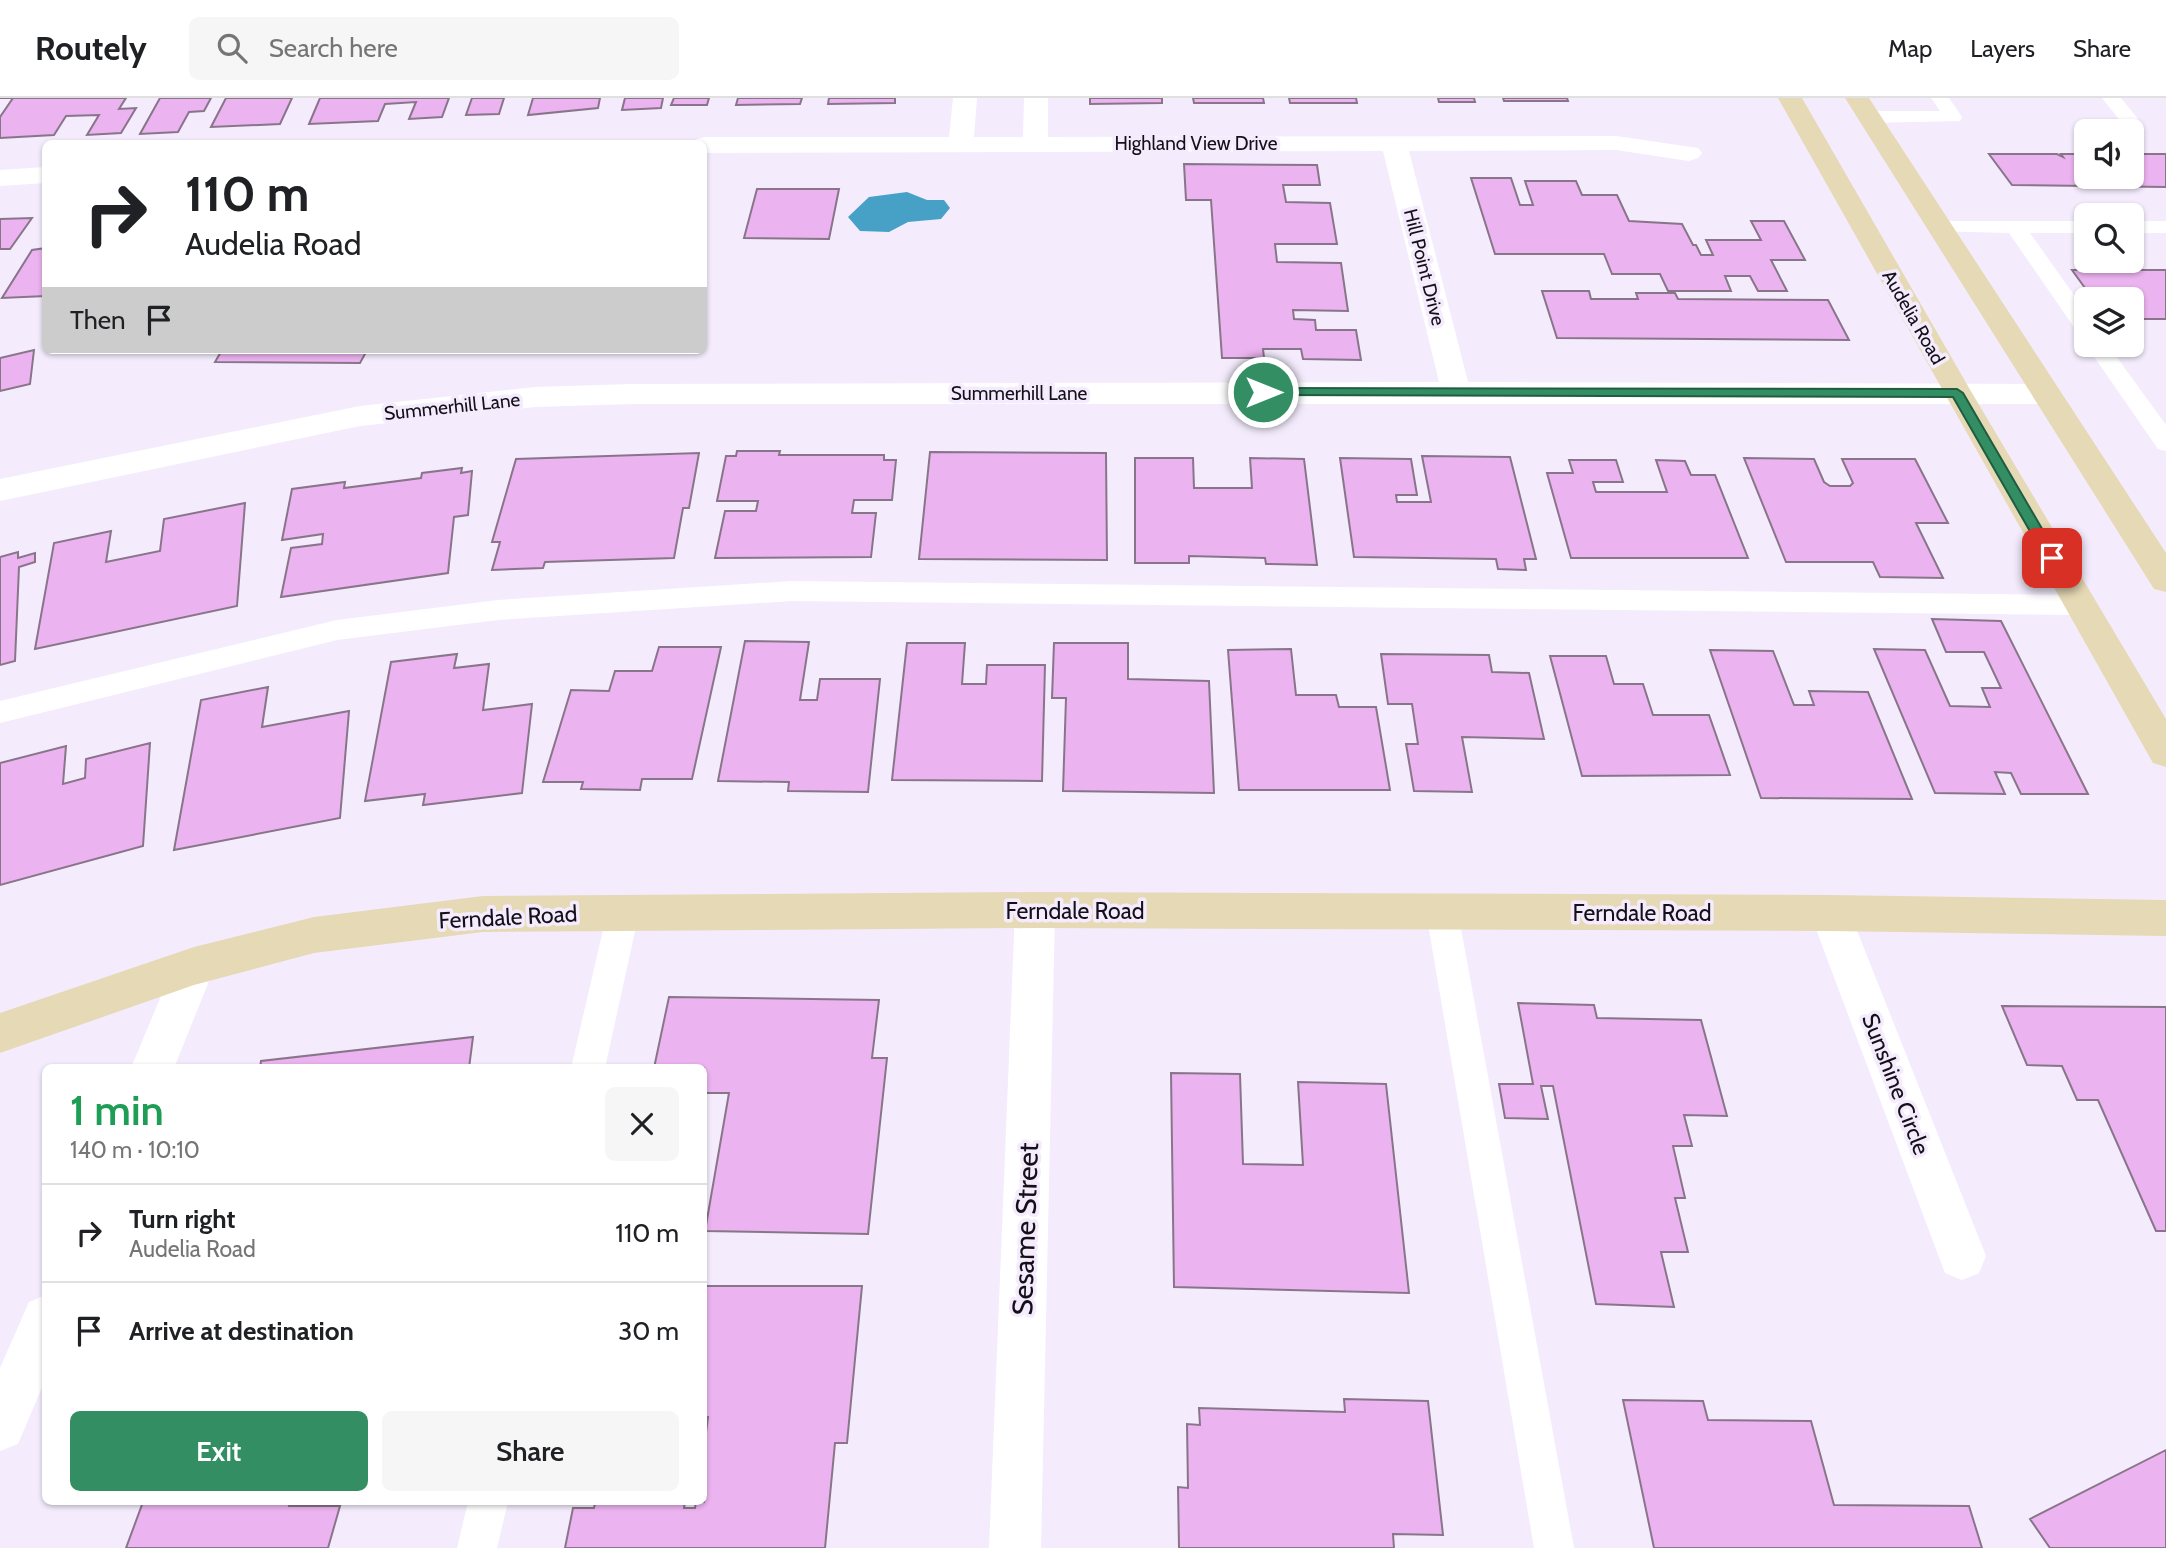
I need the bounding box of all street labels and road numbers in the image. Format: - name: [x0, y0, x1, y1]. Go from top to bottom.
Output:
- street label: Highland View Drive: [1115, 132, 1278, 155]
- street label: Hill Point Drive: [1399, 206, 1450, 328]
- street label: Audelia Road: [1877, 266, 1950, 368]
- street label: Summerhill Lane: [951, 382, 1088, 405]
- street label: Summerhill Lane: [383, 388, 521, 425]
- street label: Ferndale Road: [1006, 897, 1144, 925]
- street label: Ferndale Road: [438, 899, 578, 935]
- street label: Ferndale Road: [1573, 899, 1711, 927]
- street label: Sunshine Circle: [1856, 1009, 1936, 1159]
- street label: Sesame Street: [1005, 1142, 1045, 1316]

